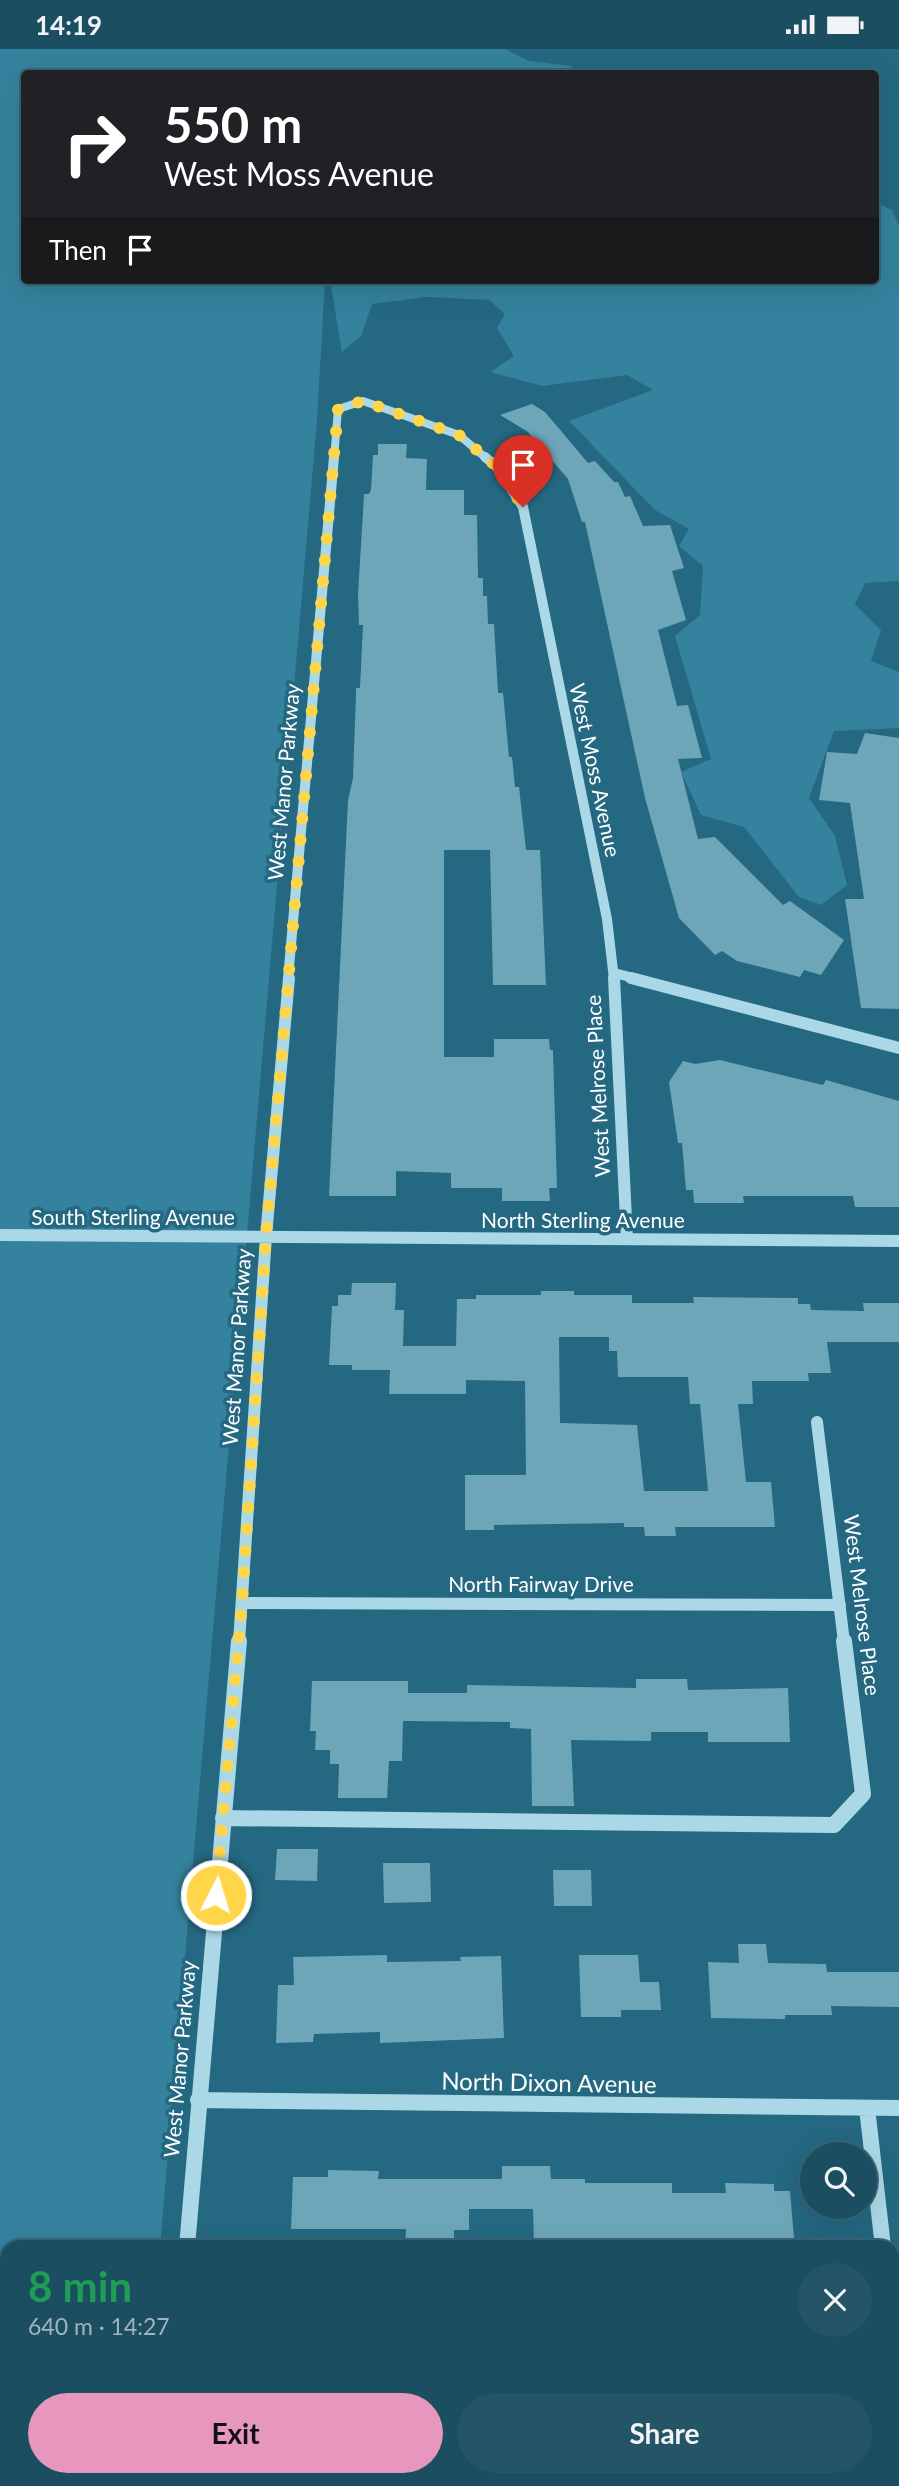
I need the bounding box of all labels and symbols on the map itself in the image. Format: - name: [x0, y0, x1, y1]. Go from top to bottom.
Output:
- pin: [493, 435, 553, 507]
- street label: West Moss Avenue: [565, 681, 627, 859]
- street label: West Manor Parkway: [262, 682, 304, 882]
- street label: West Melrose Place: [580, 994, 614, 1178]
- street label: South Sterling Avenue: [31, 1204, 235, 1229]
- street label: North Sterling Avenue: [481, 1207, 685, 1232]
- street label: West Manor Parkway: [217, 1247, 255, 1447]
- street label: West Melrose Place: [839, 1513, 887, 1697]
- street label: North Fairway Drive: [448, 1571, 634, 1596]
- position arrow: [179, 1858, 253, 1932]
- street label: West Manor Parkway: [158, 1959, 200, 2159]
- street label: North Dixon Avenue: [441, 2066, 657, 2098]

